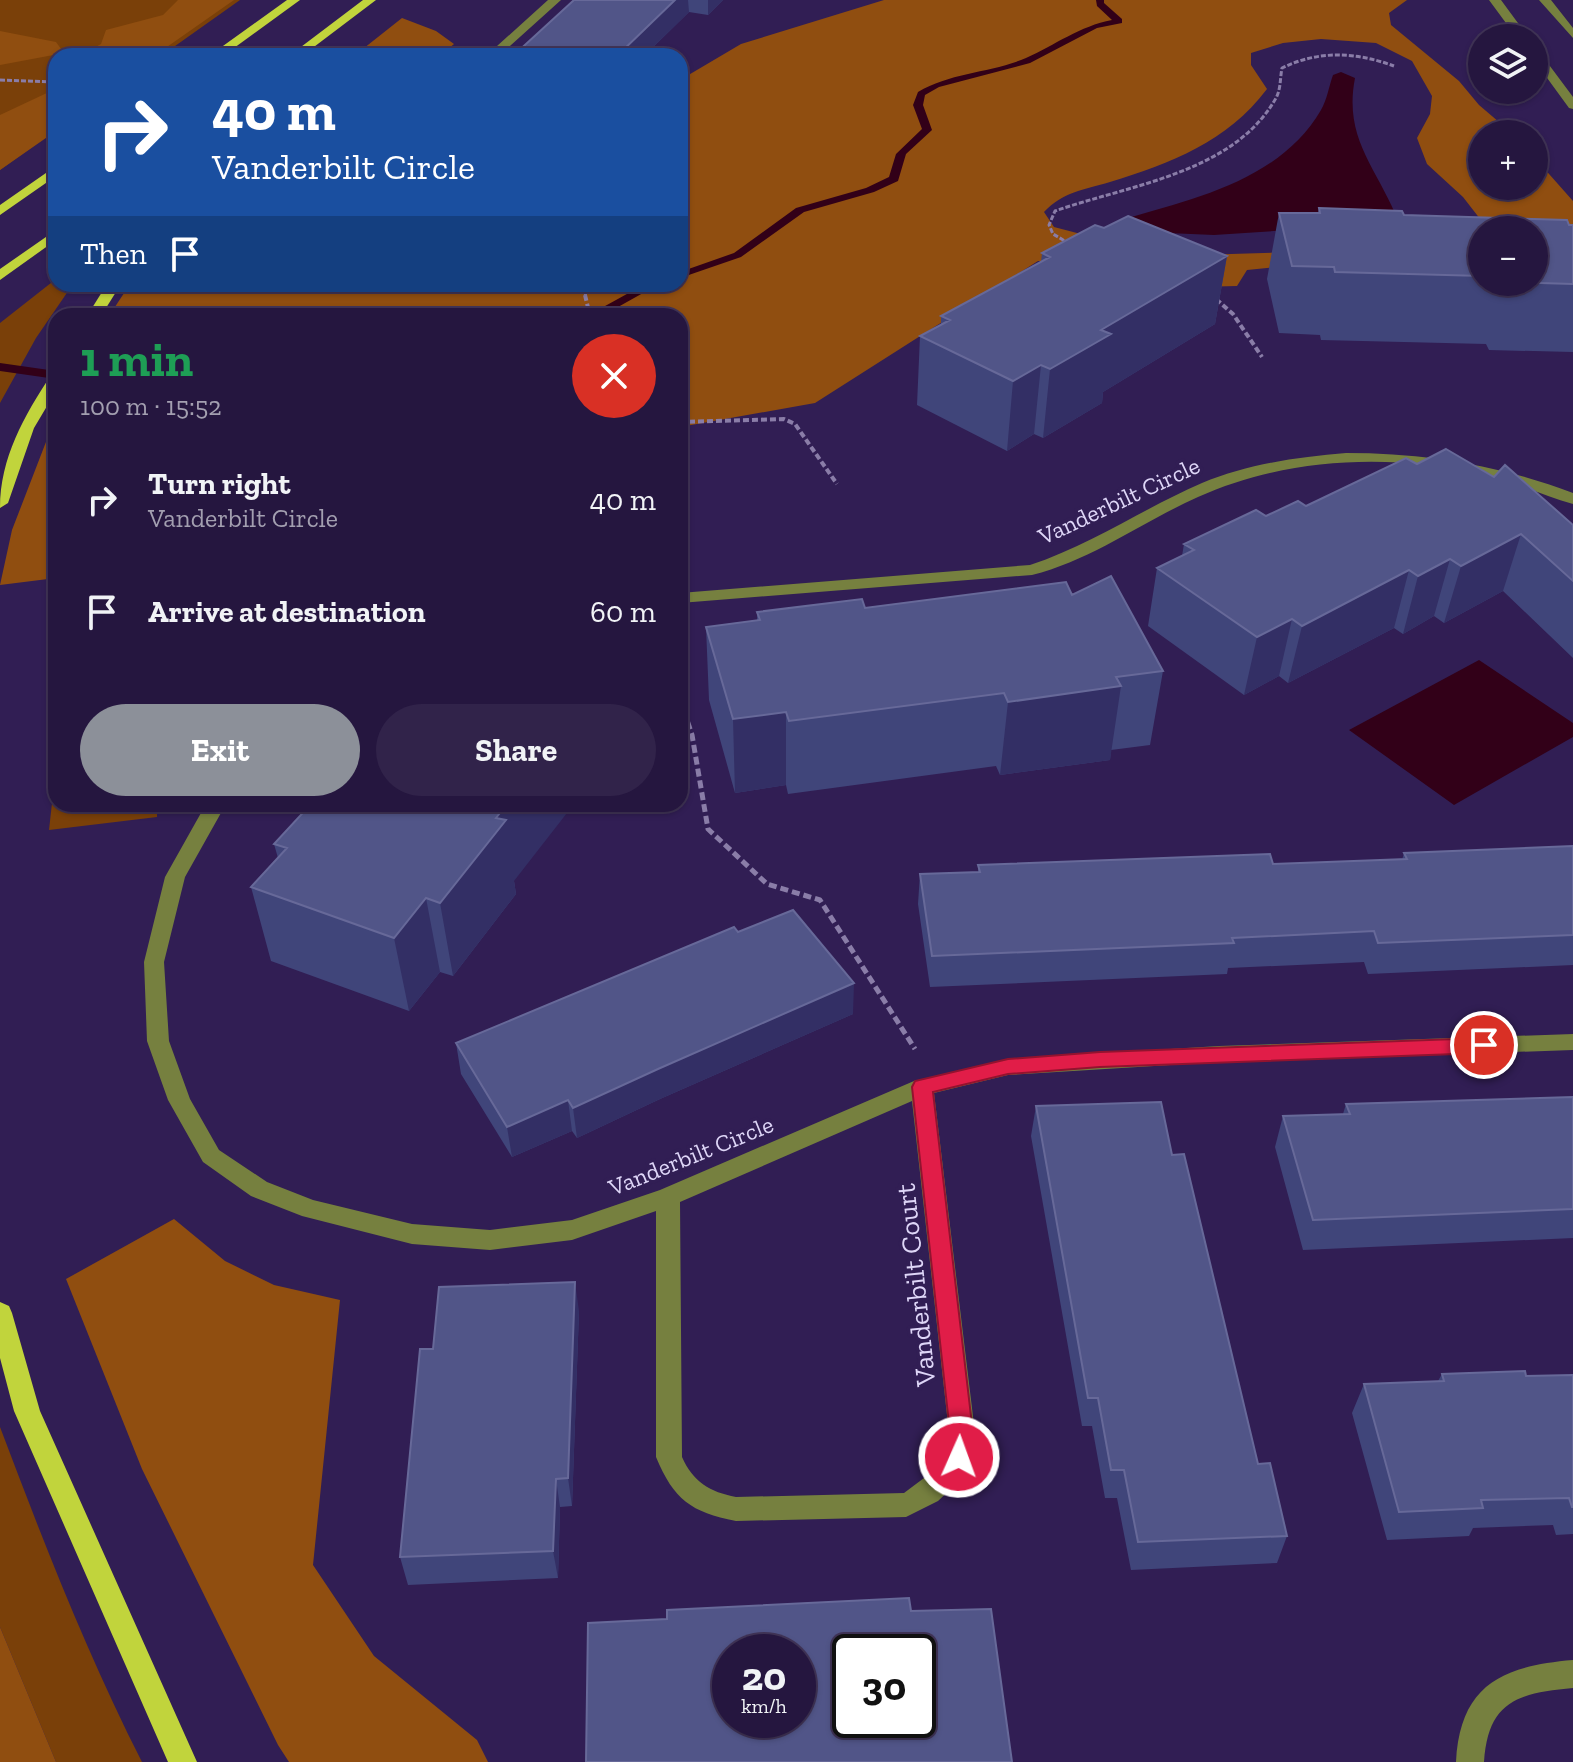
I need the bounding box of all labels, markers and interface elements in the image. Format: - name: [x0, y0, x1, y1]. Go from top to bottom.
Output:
- map controls: [1468, 24, 1548, 296]
- button: layers: [1468, 24, 1548, 104]
- text: 40 m: [212, 77, 336, 144]
- icon: right: [80, 80, 184, 184]
- button: +: [1468, 120, 1548, 200]
- text: Vanderbilt Circle: [212, 145, 475, 188]
- button: −: [1468, 216, 1548, 296]
- icon: arrive: [163, 232, 207, 276]
- text: Then: [80, 236, 147, 272]
- text: 1 min: [80, 331, 193, 388]
- button: close: [572, 334, 656, 418]
- text: 100 m · 15:52: [80, 390, 222, 422]
- street label: Vanderbilt Circle: [1032, 450, 1204, 551]
- text: Turn right: [148, 466, 290, 502]
- icon: right: [80, 478, 124, 522]
- text: 40 m: [590, 482, 656, 518]
- text: Vanderbilt Circle: [148, 502, 338, 534]
- icon: arrive: [80, 590, 124, 634]
- text: Arrive at destination: [148, 594, 425, 630]
- text: 60 m: [590, 594, 656, 630]
- button: Exit: [80, 704, 360, 796]
- button: Share: [376, 704, 656, 796]
- pin: [1450, 1011, 1518, 1079]
- icon: arrive: [1462, 1023, 1506, 1067]
- street label: Vanderbilt Circle: [603, 1109, 777, 1202]
- street label: Vanderbilt Court: [888, 1181, 943, 1389]
- position arrow: [917, 1415, 1001, 1499]
- speed limit sign: 30: [832, 1634, 936, 1738]
- text: 20: [742, 1652, 786, 1700]
- text: km/h: [741, 1694, 787, 1718]

